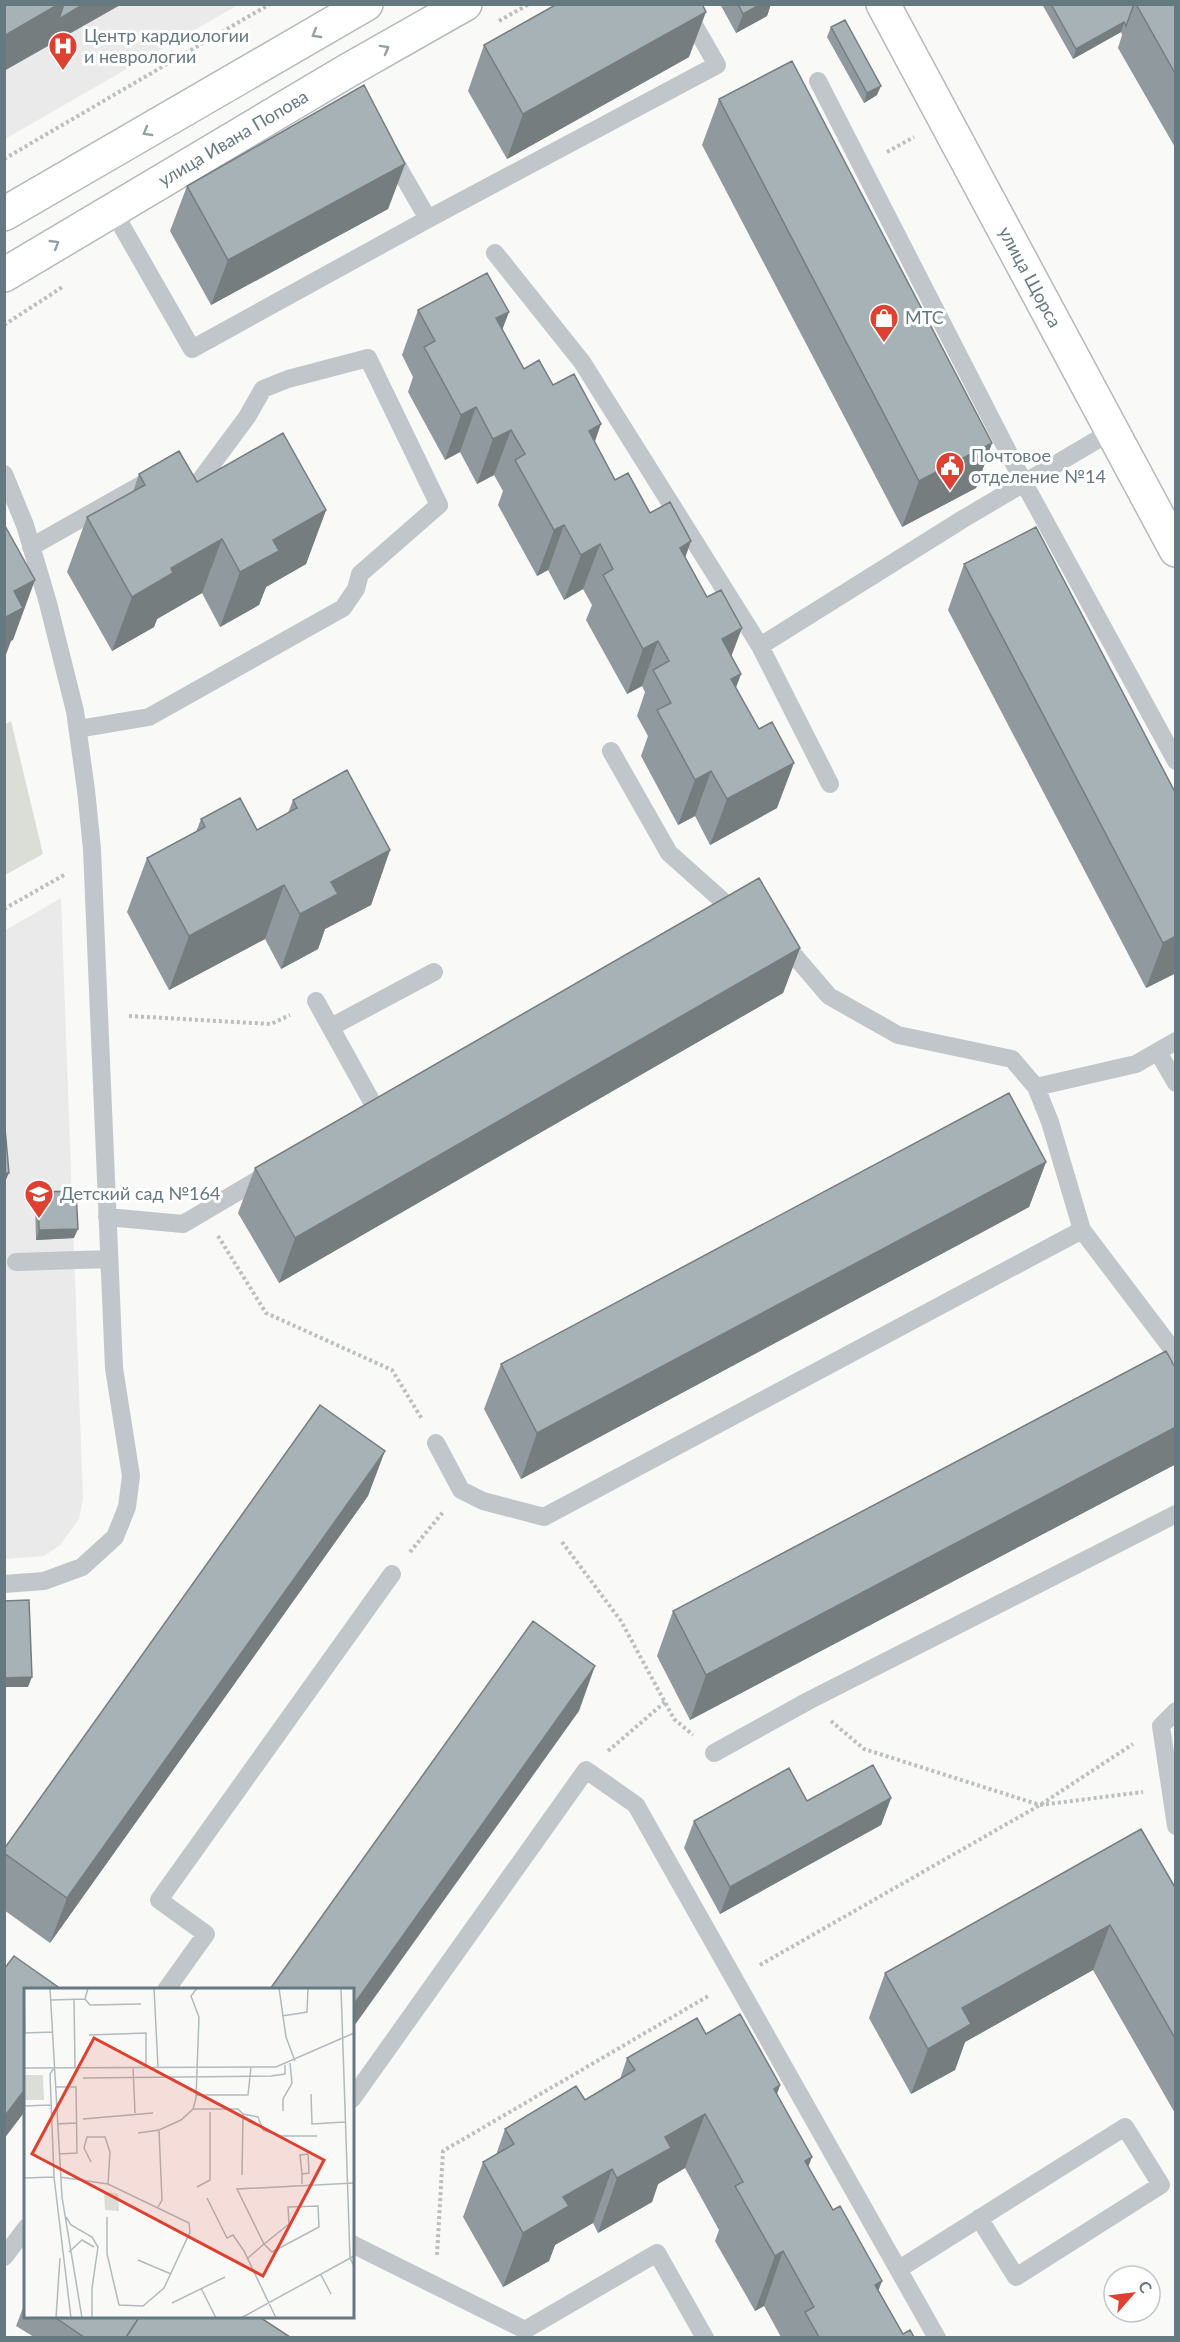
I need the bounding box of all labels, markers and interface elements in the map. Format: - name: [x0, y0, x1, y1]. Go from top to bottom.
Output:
- place label: Центр кардиологии и неврологии: [84, 24, 249, 67]
- one-way arrow: [312, 27, 322, 38]
- hospital icon: Центр кардиологии и неврологии: [47, 30, 79, 72]
- one-way arrow: [379, 45, 389, 56]
- street label: улица Ивана Попова: [154, 85, 312, 191]
- one-way arrow: [143, 124, 153, 136]
- street label: улица Щорса: [994, 222, 1066, 331]
- one-way arrow: [49, 240, 59, 252]
- shop icon: МТС: [868, 302, 900, 344]
- place label: МТС: [905, 306, 944, 328]
- place label: Почтовое отделение №14: [971, 444, 1106, 487]
- public building icon: Почтовое отделение №14: [934, 450, 966, 492]
- school or university icon: Детский сад №164: [23, 1178, 55, 1220]
- place label: Детский сад №164: [60, 1182, 220, 1204]
- inset map: [24, 1988, 354, 2318]
- north arrow: [1102, 2264, 1162, 2324]
- text: С: [1135, 2278, 1157, 2296]

